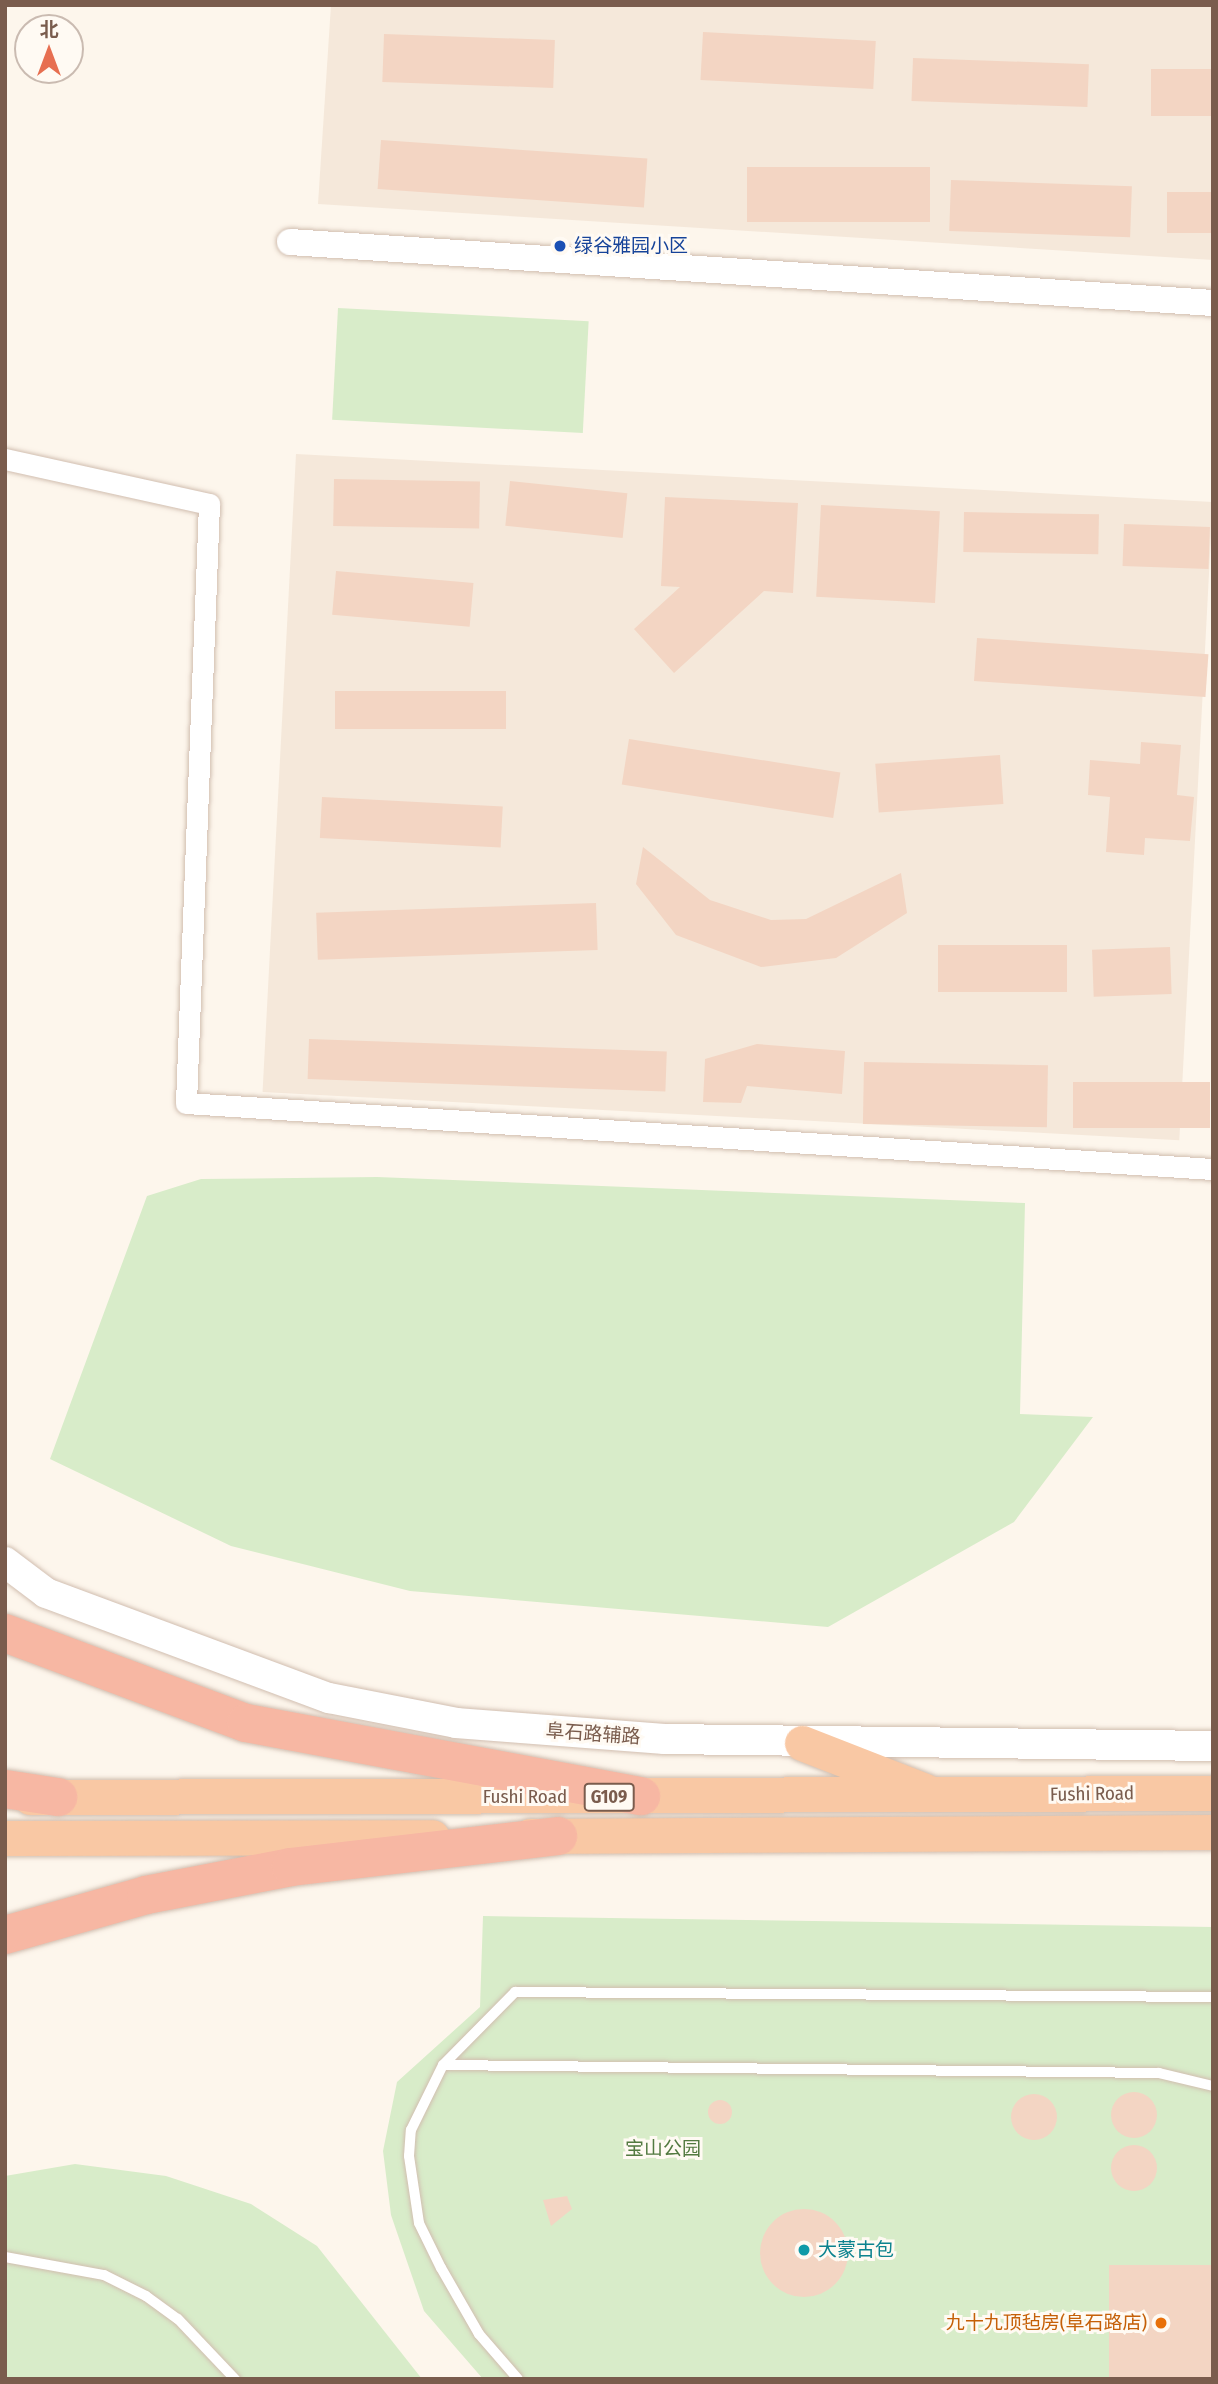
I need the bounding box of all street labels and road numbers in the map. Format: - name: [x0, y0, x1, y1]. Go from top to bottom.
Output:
- street label: 阜石路辅路: [545, 1719, 641, 1749]
- road number: G109: [583, 1782, 635, 1812]
- street label: Fushi Road: [1050, 1782, 1134, 1806]
- street label: Fushi Road: [483, 1786, 567, 1808]

